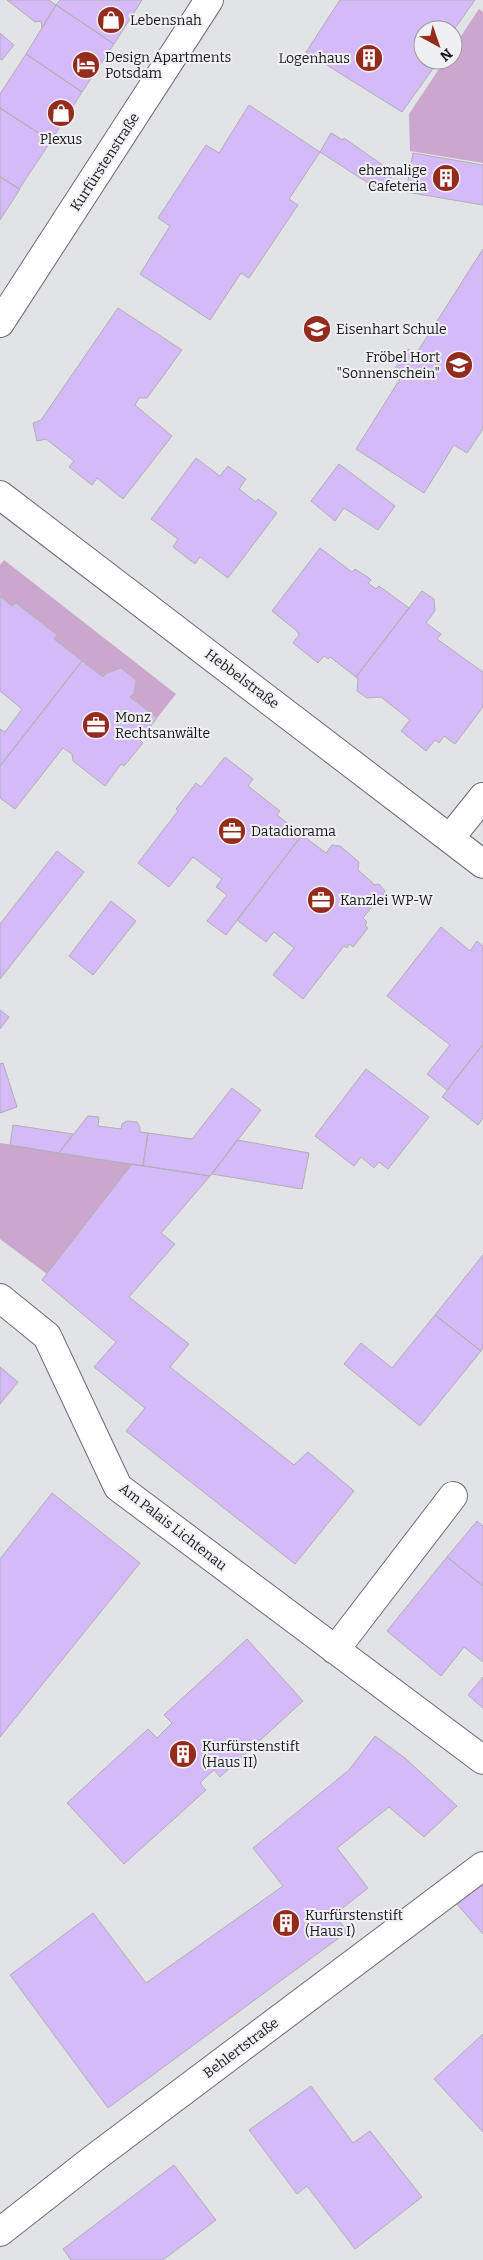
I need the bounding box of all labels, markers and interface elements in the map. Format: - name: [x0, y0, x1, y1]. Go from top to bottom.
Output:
- shop icon: Lebensnah: [96, 5, 126, 35]
- place label: Lebensnah: [130, 12, 202, 29]
- north arrow: [413, 20, 463, 70]
- building icon: Logenhaus: [354, 43, 384, 73]
- text: N: [436, 45, 456, 65]
- place label: Design Apartments Potsdam: [105, 49, 231, 82]
- hotel icon: Design Apartments Potsdam: [71, 50, 101, 80]
- place label: Logenhaus: [278, 50, 350, 67]
- shop icon: Plexus: [46, 98, 76, 128]
- street label: Kurfürstenstraße: [67, 110, 143, 214]
- place label: Plexus: [40, 131, 82, 148]
- place label: ehemalige Cafeteria: [358, 162, 427, 195]
- building icon: ehemalige Cafeteria: [431, 163, 461, 193]
- school or university icon: Eisenhart Schule: [302, 314, 332, 344]
- place label: Eisenhart Schule: [336, 321, 447, 338]
- place label: Fröbel Hort "Sonnenschein": [336, 349, 440, 382]
- school or university icon: Fröbel Hort "Sonnenschein": [444, 350, 474, 380]
- street label: Hebbelstraße: [202, 646, 282, 712]
- place label: Monz Rechtsanwälte: [115, 709, 210, 742]
- office icon: Monz Rechtsanwälte: [81, 710, 111, 740]
- office icon: Datadiorama: [217, 816, 247, 846]
- place label: Datadiorama: [251, 823, 336, 840]
- office icon: Kanzlei WP-W: [306, 885, 336, 915]
- place label: Kanzlei WP-W: [340, 892, 434, 909]
- street label: Am Palais Lichtenau: [116, 1480, 230, 1574]
- place label: Kurfürstenstift (Haus II): [202, 1738, 300, 1771]
- building icon: Kurfürstenstift (Haus II): [168, 1739, 198, 1769]
- place label: Kurfürstenstift (Haus I): [305, 1907, 403, 1940]
- building icon: Kurfürstenstift (Haus I): [271, 1908, 301, 1938]
- street label: Behlertstraße: [200, 2014, 282, 2082]

